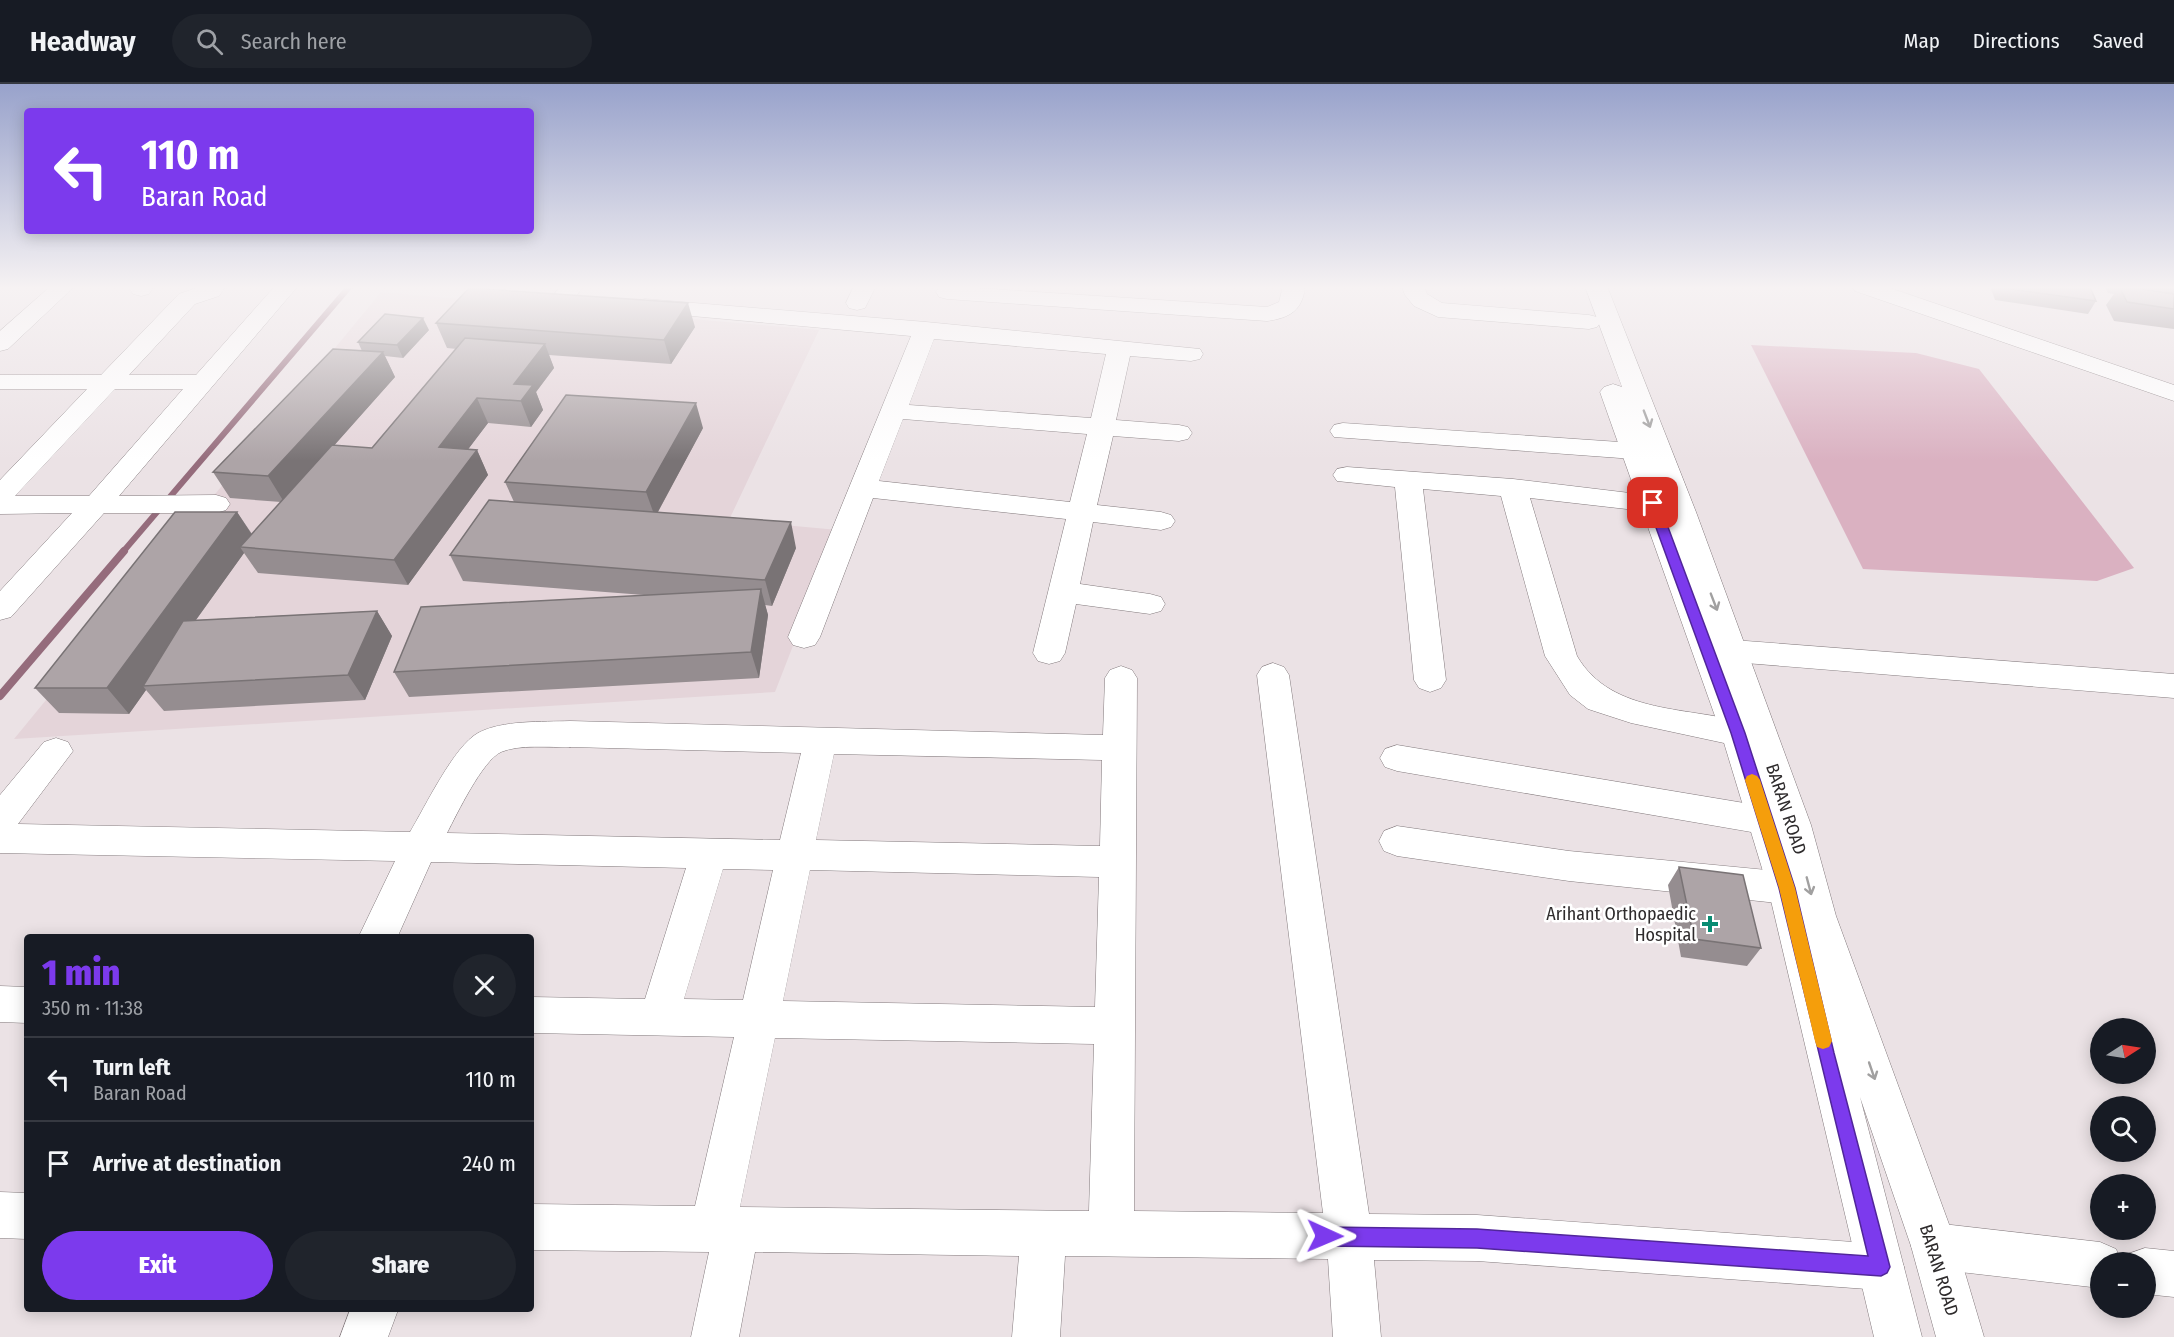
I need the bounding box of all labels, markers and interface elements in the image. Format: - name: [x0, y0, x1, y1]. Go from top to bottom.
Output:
- search box: [172, 14, 592, 68]
- text: Headway: [30, 25, 136, 58]
- icon: search: [193, 25, 226, 58]
- text: Search here: [241, 28, 347, 55]
- text: Map: [1903, 28, 1940, 54]
- text: Directions: [1973, 28, 2060, 54]
- text: Saved: [2093, 28, 2144, 54]
- text: 110 m: [141, 130, 240, 180]
- icon: left: [42, 132, 120, 210]
- text: Baran Road: [141, 181, 267, 213]
- one-way arrow: [1642, 409, 1653, 428]
- pin: [1627, 477, 1678, 528]
- icon: arrive: [1636, 486, 1669, 519]
- one-way arrow: [1709, 592, 1720, 611]
- street label: BARAN ROAD: [1761, 761, 1811, 857]
- one-way arrow: [1804, 876, 1816, 895]
- place label: Arihant Orthopaedic Hospital: [1546, 903, 1696, 946]
- marker: Arihant Orthopaedic Hospital: [1701, 915, 1719, 933]
- text: 1 min: [42, 951, 120, 995]
- button: close: [453, 954, 516, 1017]
- text: 350 m · 11:38: [42, 996, 143, 1020]
- north arrow: [2090, 1018, 2156, 1084]
- map controls: [2090, 1018, 2156, 1318]
- text: Turn left: [93, 1054, 171, 1081]
- one-way arrow: [1867, 1061, 1878, 1080]
- icon: left: [42, 1063, 75, 1096]
- text: 110 m: [466, 1066, 516, 1093]
- text: Baran Road: [93, 1081, 187, 1105]
- button: search: [2090, 1096, 2156, 1162]
- icon: arrive: [42, 1147, 75, 1180]
- text: Arrive at destination: [93, 1150, 281, 1177]
- text: 240 m: [463, 1150, 516, 1177]
- button: +: [2090, 1174, 2156, 1240]
- position arrow: [1293, 1204, 1357, 1268]
- street label: BARAN ROAD: [1915, 1222, 1963, 1318]
- button: Exit: [42, 1231, 273, 1300]
- button: Share: [285, 1231, 516, 1300]
- button: −: [2090, 1252, 2156, 1318]

